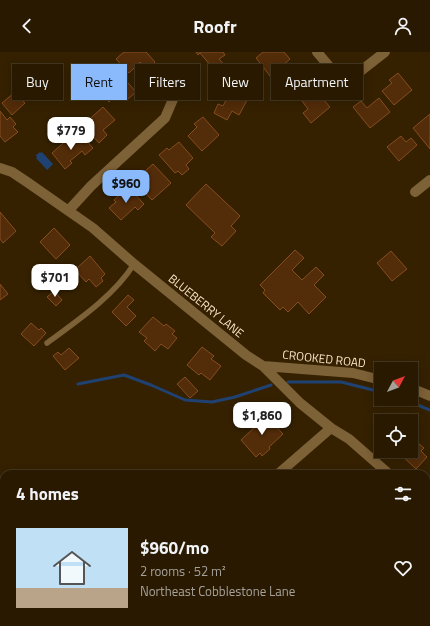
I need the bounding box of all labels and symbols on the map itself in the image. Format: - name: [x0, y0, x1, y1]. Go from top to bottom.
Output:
- pin: $779: [47, 117, 95, 151]
- pin: $960: [102, 170, 150, 204]
- pin: $701: [31, 264, 79, 298]
- street label: BLUEBERRY LANE: [164, 269, 249, 342]
- street label: CROOKED ROAD: [281, 345, 367, 372]
- north arrow: [374, 362, 418, 406]
- pin: $1,860: [229, 402, 295, 436]

